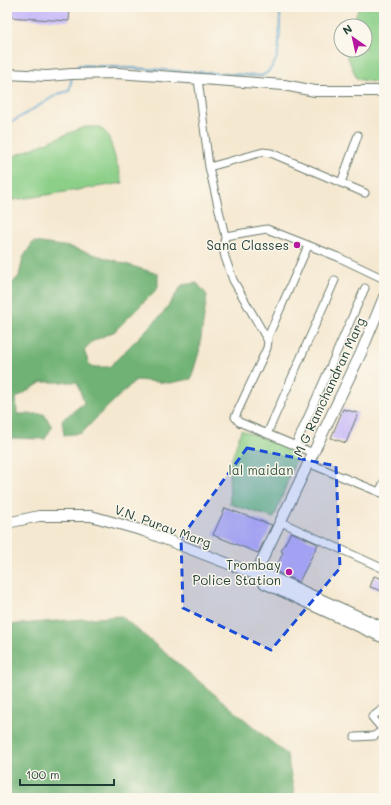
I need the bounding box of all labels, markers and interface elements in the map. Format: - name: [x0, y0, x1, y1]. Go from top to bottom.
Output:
- north arrow: [333, 18, 373, 58]
- text: N: [339, 21, 355, 38]
- place label: Sana Classes: [206, 236, 289, 253]
- marker: Sana Classes: [292, 240, 302, 250]
- street label: M G Ramchandran Marg: [289, 314, 368, 459]
- park label: lal maidan: [229, 461, 293, 478]
- street label: V.N. Purav Marg: [112, 500, 214, 551]
- place label: Trombay Police Station: [193, 556, 281, 588]
- marker: Trombay Police Station: [284, 567, 294, 577]
- scale bar: [20, 761, 114, 787]
- text: 100 m: [26, 766, 60, 782]

